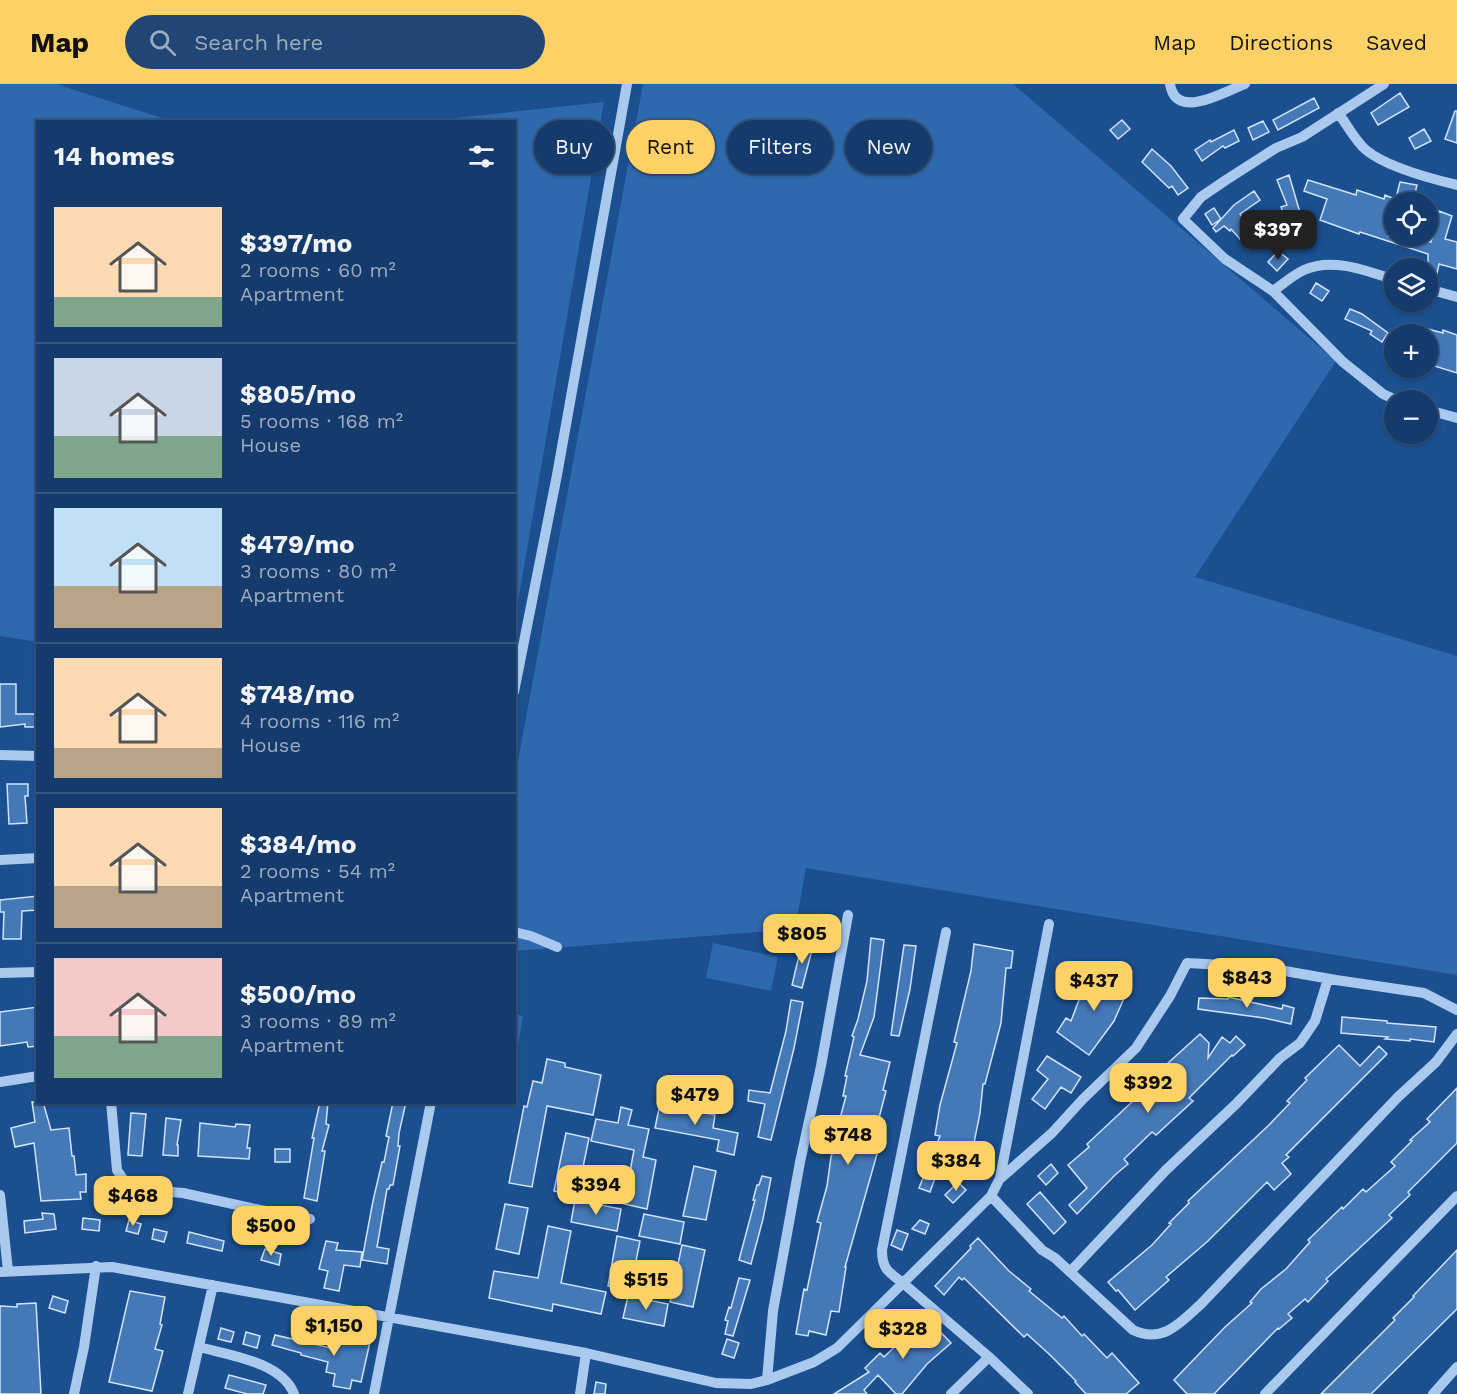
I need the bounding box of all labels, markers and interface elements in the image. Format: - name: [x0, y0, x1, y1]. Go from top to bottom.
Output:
- search box: [125, 15, 545, 69]
- text: Map: [30, 26, 89, 59]
- icon: search: [146, 26, 179, 59]
- text: Search here: [194, 30, 323, 55]
- text: Map: [1153, 30, 1196, 55]
- text: Directions: [1229, 30, 1333, 55]
- text: Saved: [1366, 30, 1427, 55]
- chip: Buy: [534, 120, 614, 174]
- chip: Rent: [626, 120, 715, 174]
- chip: Filters: [727, 120, 833, 174]
- chip: New: [845, 120, 932, 174]
- icon: filters: [465, 140, 498, 173]
- text: 14 homes: [54, 141, 175, 171]
- map controls: [1384, 192, 1438, 444]
- button: locate: [1384, 192, 1438, 246]
- pin: $397: [1242, 210, 1314, 261]
- text: $397: [1254, 217, 1302, 241]
- text: $397/mo: [240, 228, 352, 258]
- icon: home: [102, 231, 174, 303]
- text: 2 rooms · 60 m²: [240, 258, 396, 282]
- button: layers: [1384, 258, 1438, 312]
- text: Apartment: [240, 282, 344, 306]
- button: +: [1384, 324, 1438, 378]
- text: $805/mo: [240, 379, 356, 409]
- icon: home: [102, 382, 174, 454]
- button: −: [1384, 390, 1438, 444]
- text: 5 rooms · 168 m²: [240, 409, 403, 433]
- text: House: [240, 433, 301, 457]
- text: $479/mo: [240, 529, 355, 559]
- icon: home: [102, 532, 174, 604]
- text: 3 rooms · 80 m²: [240, 559, 396, 583]
- text: Apartment: [240, 583, 344, 607]
- text: $748/mo: [240, 679, 355, 709]
- icon: home: [102, 682, 174, 754]
- text: 4 rooms · 116 m²: [240, 709, 399, 733]
- text: House: [240, 733, 301, 757]
- text: $384/mo: [240, 829, 357, 859]
- icon: home: [102, 832, 174, 904]
- text: 2 rooms · 54 m²: [240, 859, 395, 883]
- text: Apartment: [240, 883, 344, 907]
- pin: $805: [766, 914, 838, 965]
- text: $805: [777, 921, 827, 945]
- pin: $843: [1211, 958, 1283, 1009]
- pin: $437: [1058, 961, 1130, 1012]
- text: $843: [1222, 965, 1272, 989]
- text: $437: [1069, 968, 1119, 992]
- text: $500/mo: [240, 979, 356, 1009]
- icon: home: [102, 982, 174, 1054]
- text: 3 rooms · 89 m²: [240, 1009, 396, 1033]
- text: Apartment: [240, 1033, 344, 1057]
- pin: $392: [1112, 1063, 1184, 1114]
- text: $392: [1124, 1070, 1172, 1094]
- pin: $479: [659, 1075, 731, 1126]
- text: $479: [670, 1082, 720, 1106]
- pin: $748: [812, 1115, 884, 1166]
- text: $748: [824, 1122, 872, 1146]
- pin: $384: [920, 1141, 992, 1192]
- text: $384: [931, 1148, 981, 1172]
- pin: $394: [560, 1165, 632, 1216]
- text: $394: [571, 1172, 621, 1196]
- pin: $468: [97, 1176, 169, 1227]
- text: $468: [108, 1183, 158, 1207]
- pin: $500: [235, 1206, 307, 1257]
- text: $500: [246, 1213, 296, 1237]
- pin: $515: [610, 1260, 682, 1311]
- text: $515: [624, 1267, 668, 1291]
- pin: $1,150: [285, 1306, 383, 1357]
- pin: $328: [867, 1309, 939, 1360]
- text: $1,150: [305, 1313, 363, 1337]
- text: $328: [878, 1316, 928, 1340]

